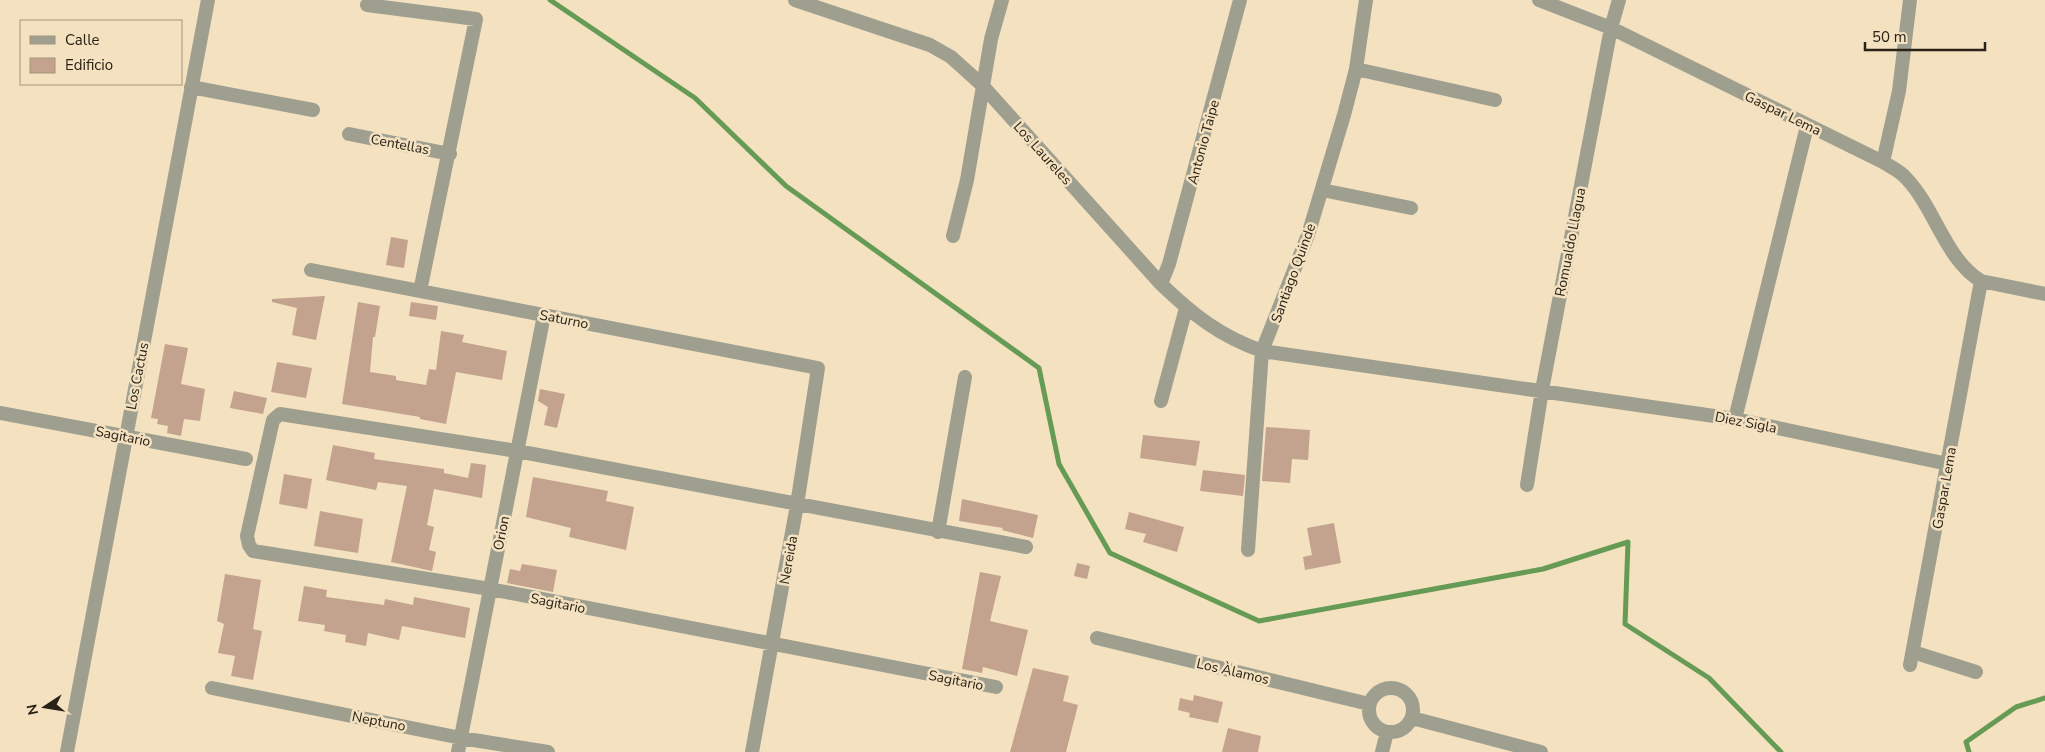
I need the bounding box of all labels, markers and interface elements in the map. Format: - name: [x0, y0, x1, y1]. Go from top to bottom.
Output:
- legend: [20, 20, 182, 85]
- scale bar: [1865, 20, 1985, 52]
- text: 50 m: [1872, 27, 1907, 47]
- text: Calle: [65, 30, 100, 50]
- text: Edificio: [65, 55, 113, 75]
- street label: Gaspar Lema: [1741, 87, 1824, 140]
- street label: Antonio Taipe: [1183, 98, 1224, 187]
- street label: Los Laureles: [1009, 118, 1076, 189]
- street label: Centellas: [369, 130, 431, 159]
- street label: Romualdo Llagua: [1551, 186, 1590, 298]
- street label: Santiago Quinde: [1267, 221, 1320, 326]
- street label: Saturno: [538, 305, 590, 334]
- street label: Los Cactus: [122, 341, 153, 411]
- street label: Diez Sigla: [1713, 407, 1779, 438]
- street label: Sagitario: [94, 422, 152, 451]
- street label: Gaspar Lema: [1928, 446, 1961, 531]
- street label: Orion: [489, 514, 514, 552]
- street label: Nereida: [775, 534, 802, 586]
- street label: Sagitario: [529, 589, 587, 618]
- street label: Los Àlamos: [1195, 654, 1271, 689]
- street label: Sagitario: [927, 666, 985, 695]
- north arrow: [20, 682, 70, 732]
- text: N: [22, 702, 43, 717]
- street label: Neptuno: [350, 707, 408, 736]

